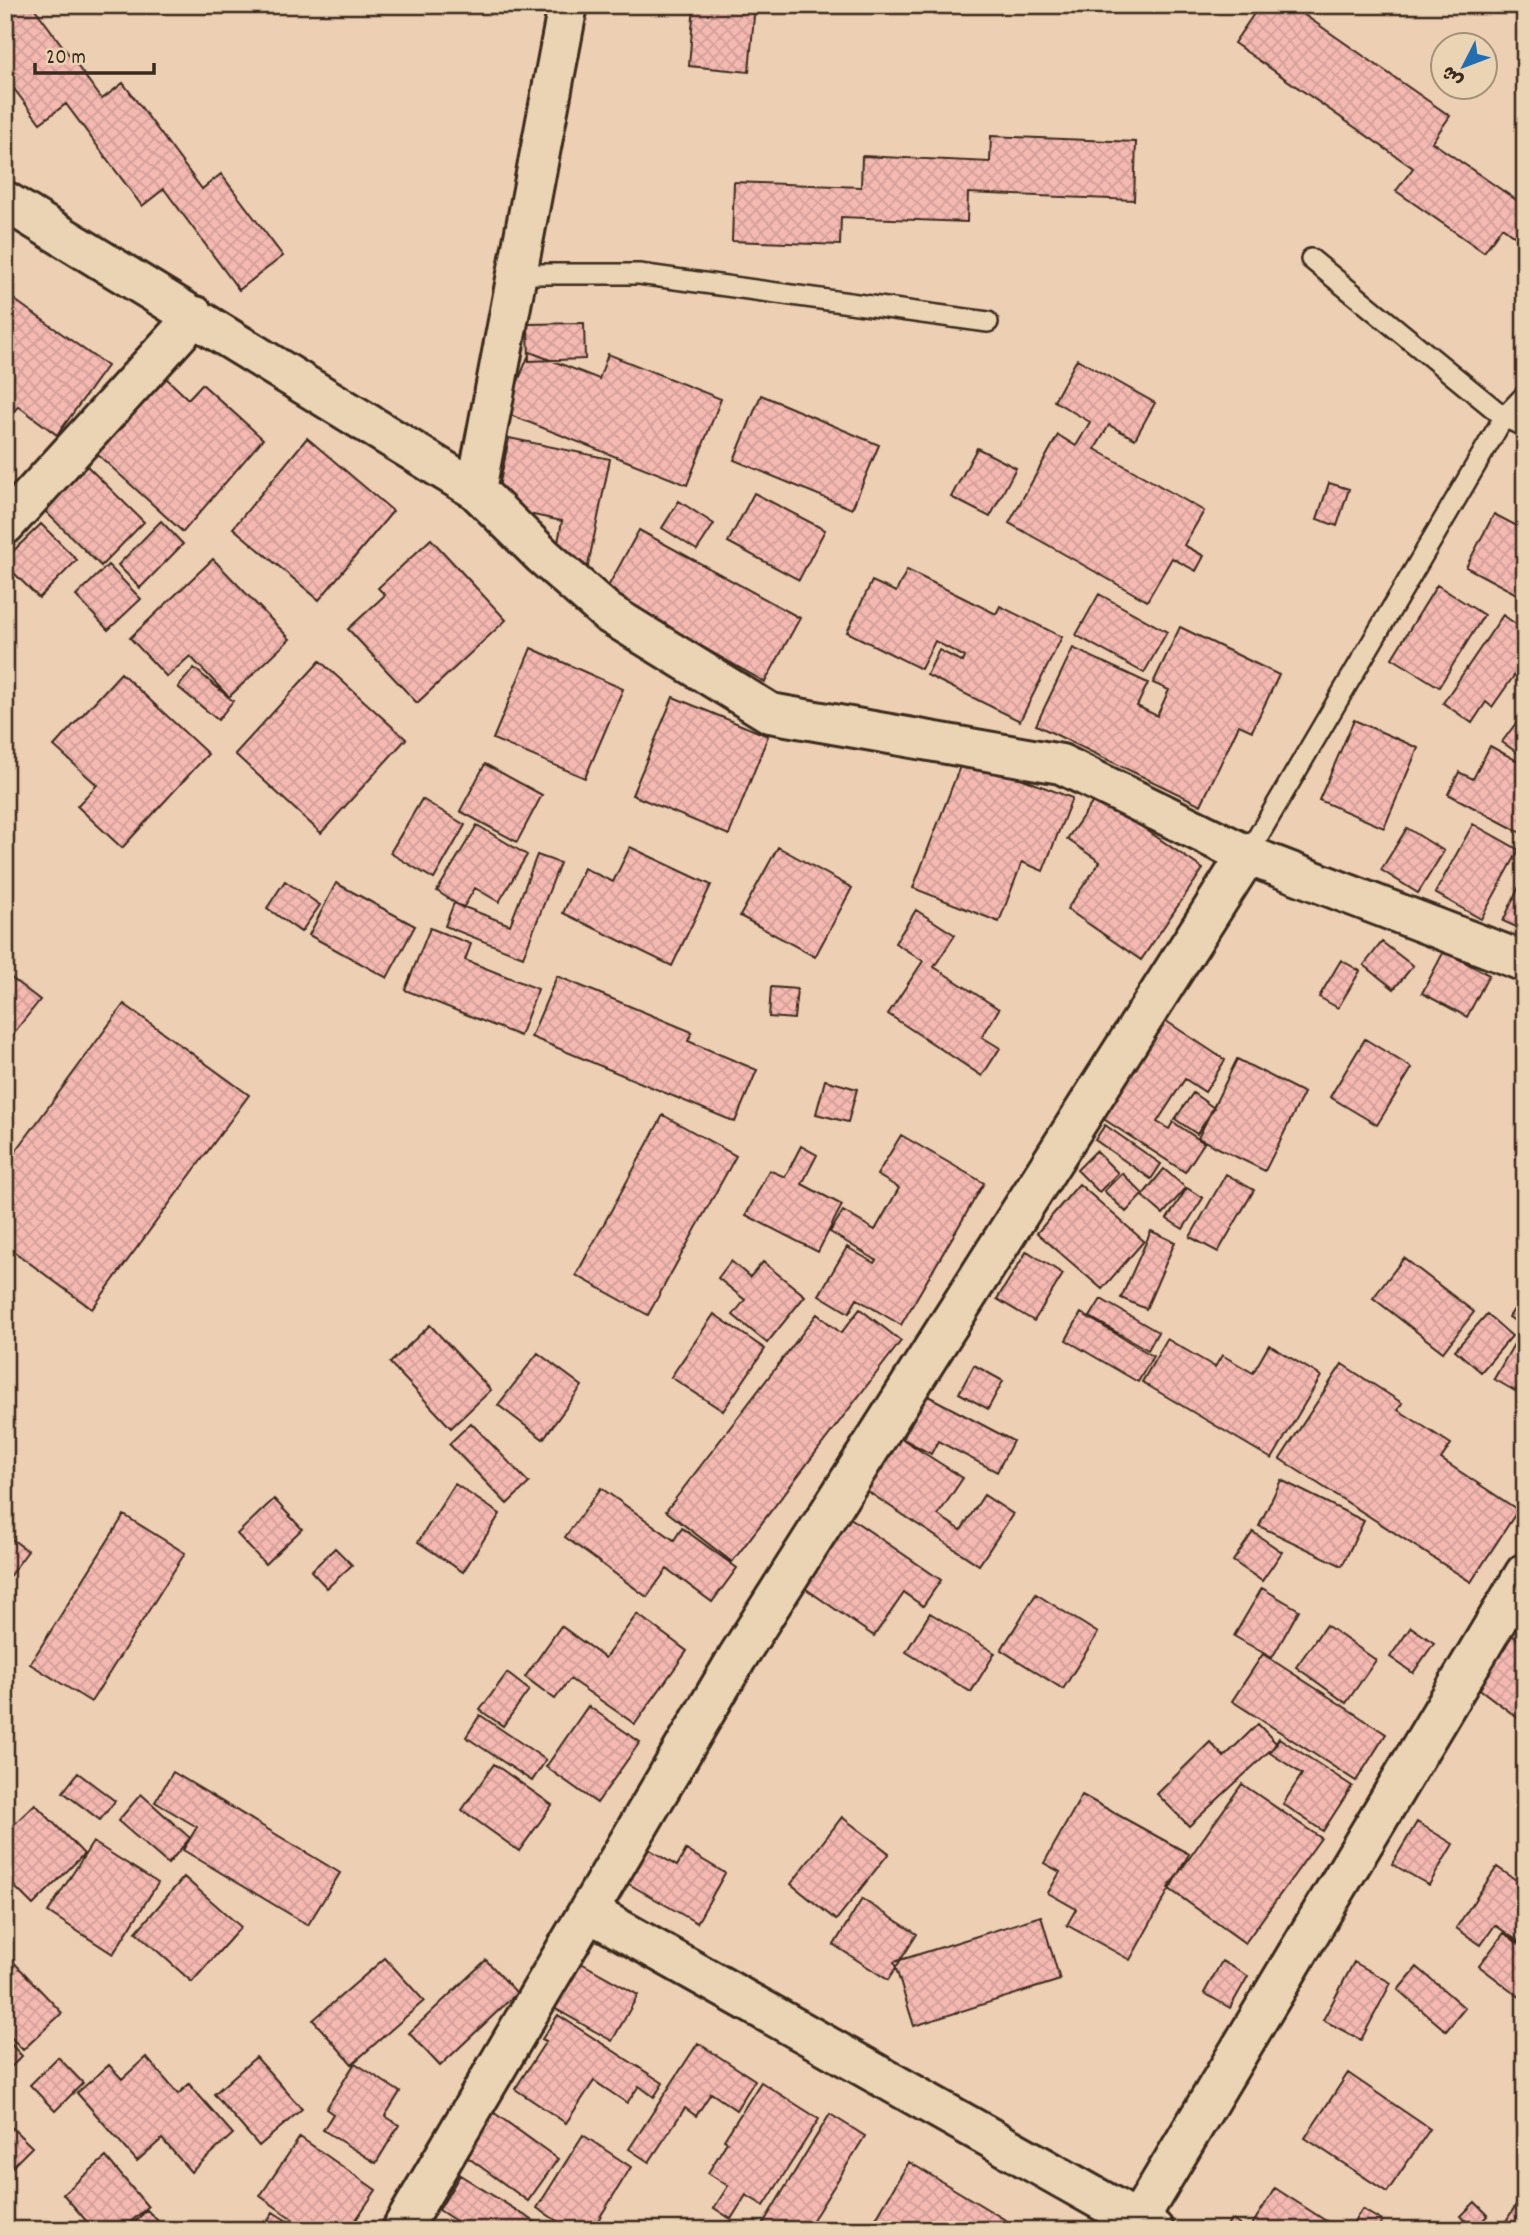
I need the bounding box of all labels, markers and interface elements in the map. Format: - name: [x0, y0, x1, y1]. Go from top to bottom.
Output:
- scale bar: [35, 32, 154, 76]
- north arrow: [1428, 32, 1498, 102]
- text: 20 m: [46, 44, 86, 74]
- text: ش: [1437, 58, 1471, 92]

